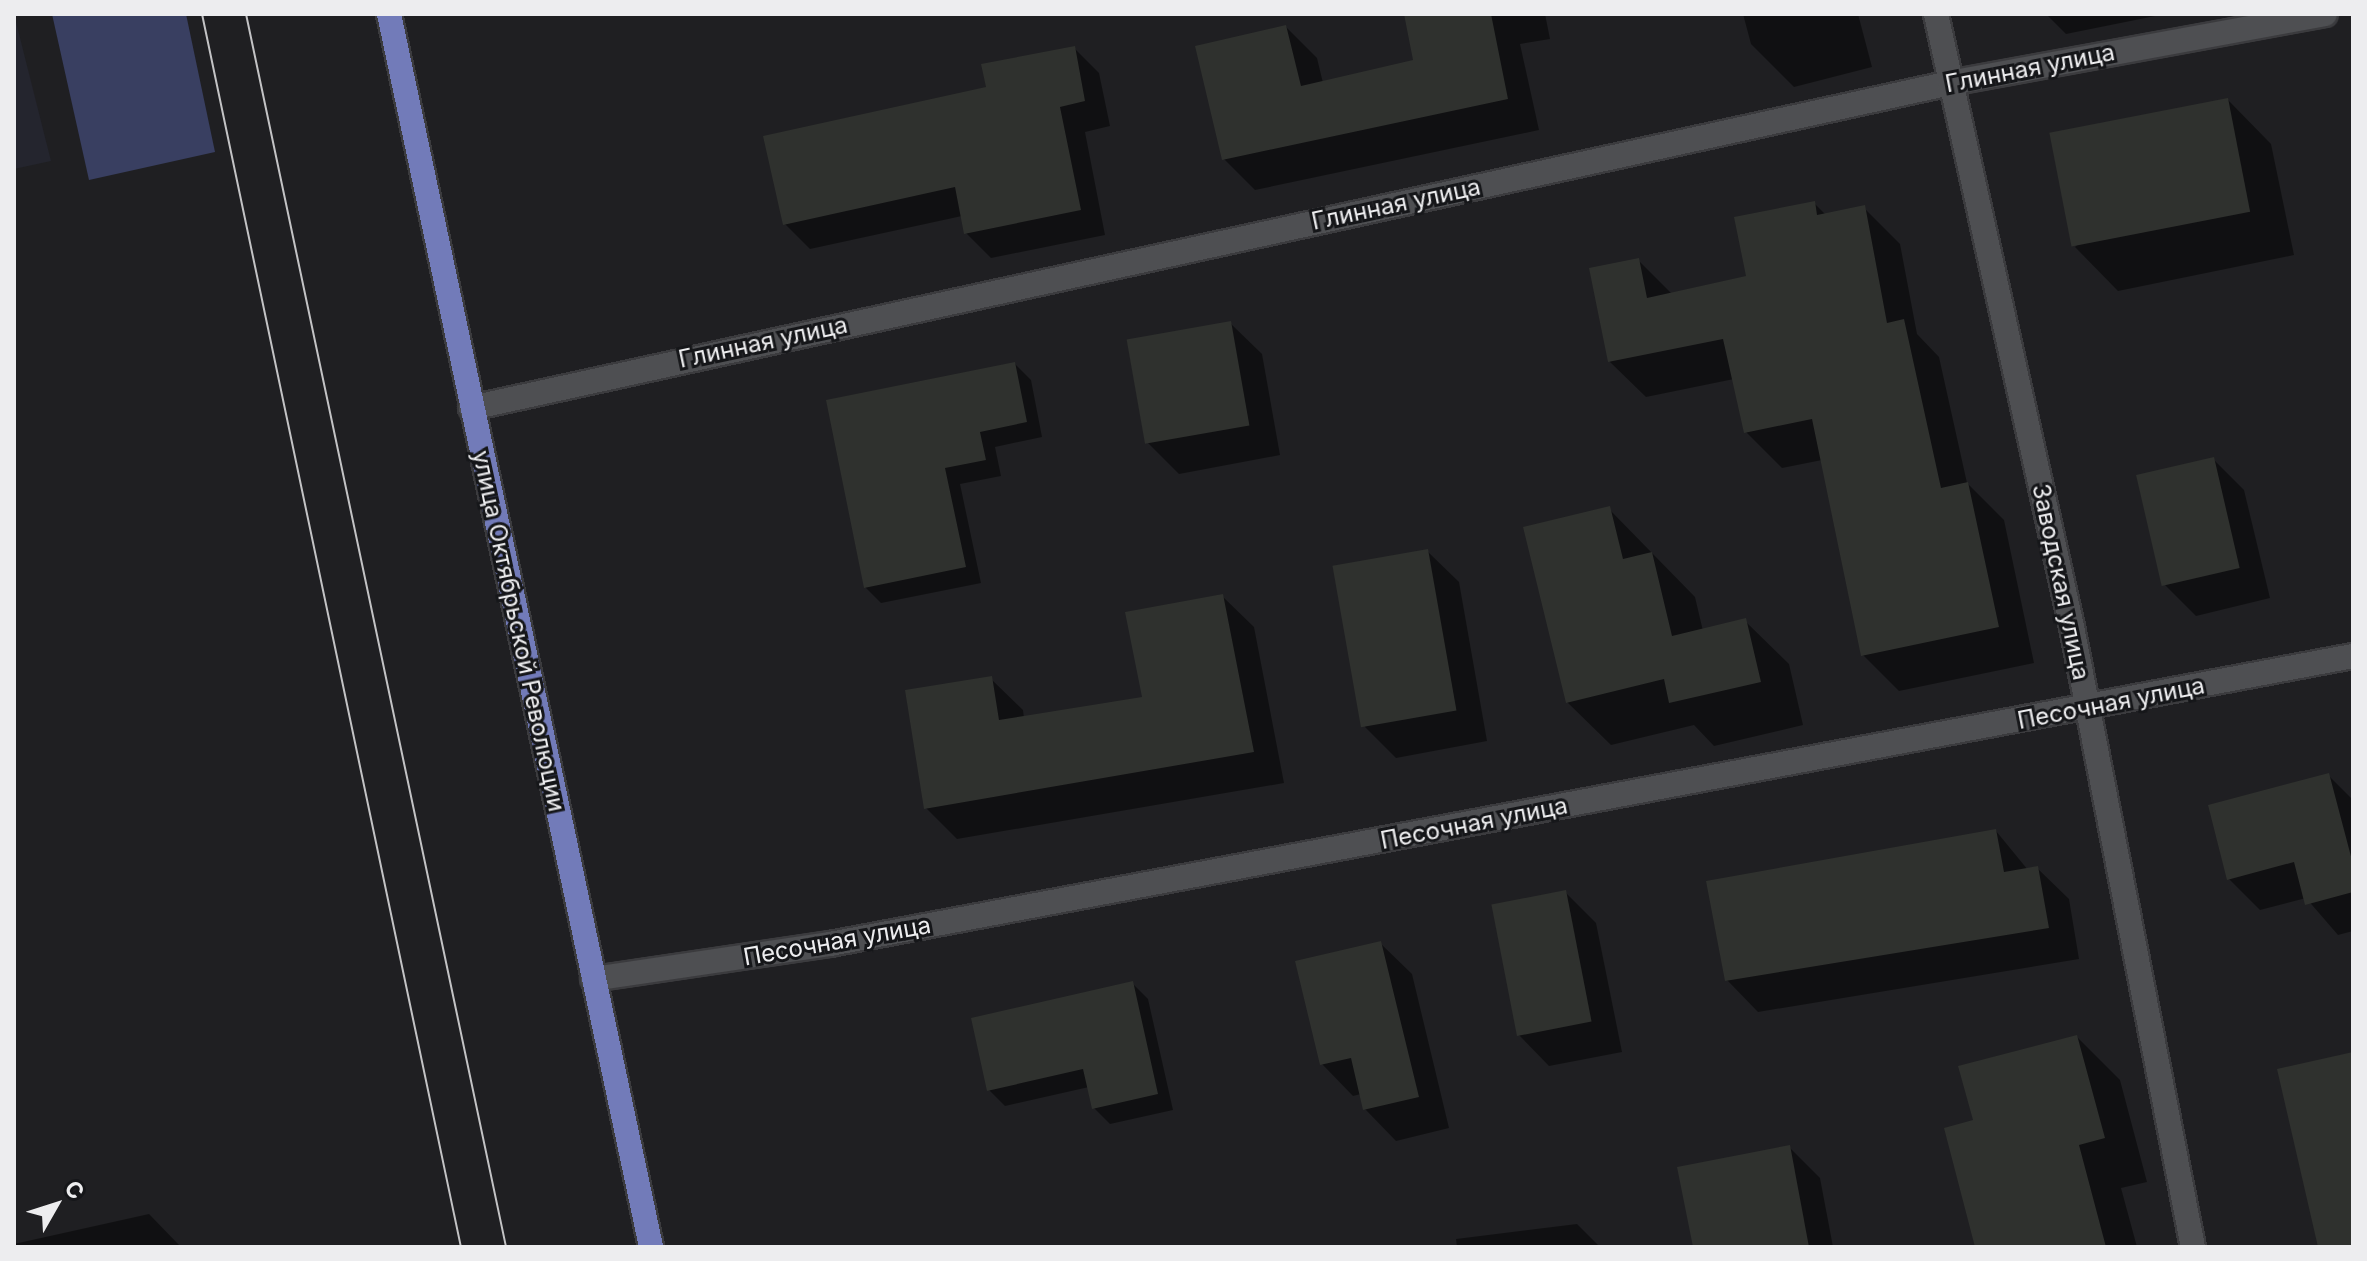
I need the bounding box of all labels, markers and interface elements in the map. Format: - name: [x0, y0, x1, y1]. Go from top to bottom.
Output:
- street label: Глинная улица: [1943, 37, 2117, 99]
- street label: Глинная улица: [1309, 172, 1483, 236]
- street label: Глинная улица: [676, 310, 850, 374]
- street label: улица Октябрьской Революции: [467, 448, 571, 814]
- street label: Заводская улица: [2026, 481, 2096, 683]
- street label: Песочная улица: [2015, 671, 2207, 735]
- street label: Песочная улица: [1378, 791, 1570, 855]
- street label: Песочная улица: [741, 910, 933, 972]
- north arrow: [16, 1165, 96, 1245]
- text: С: [59, 1175, 90, 1204]

